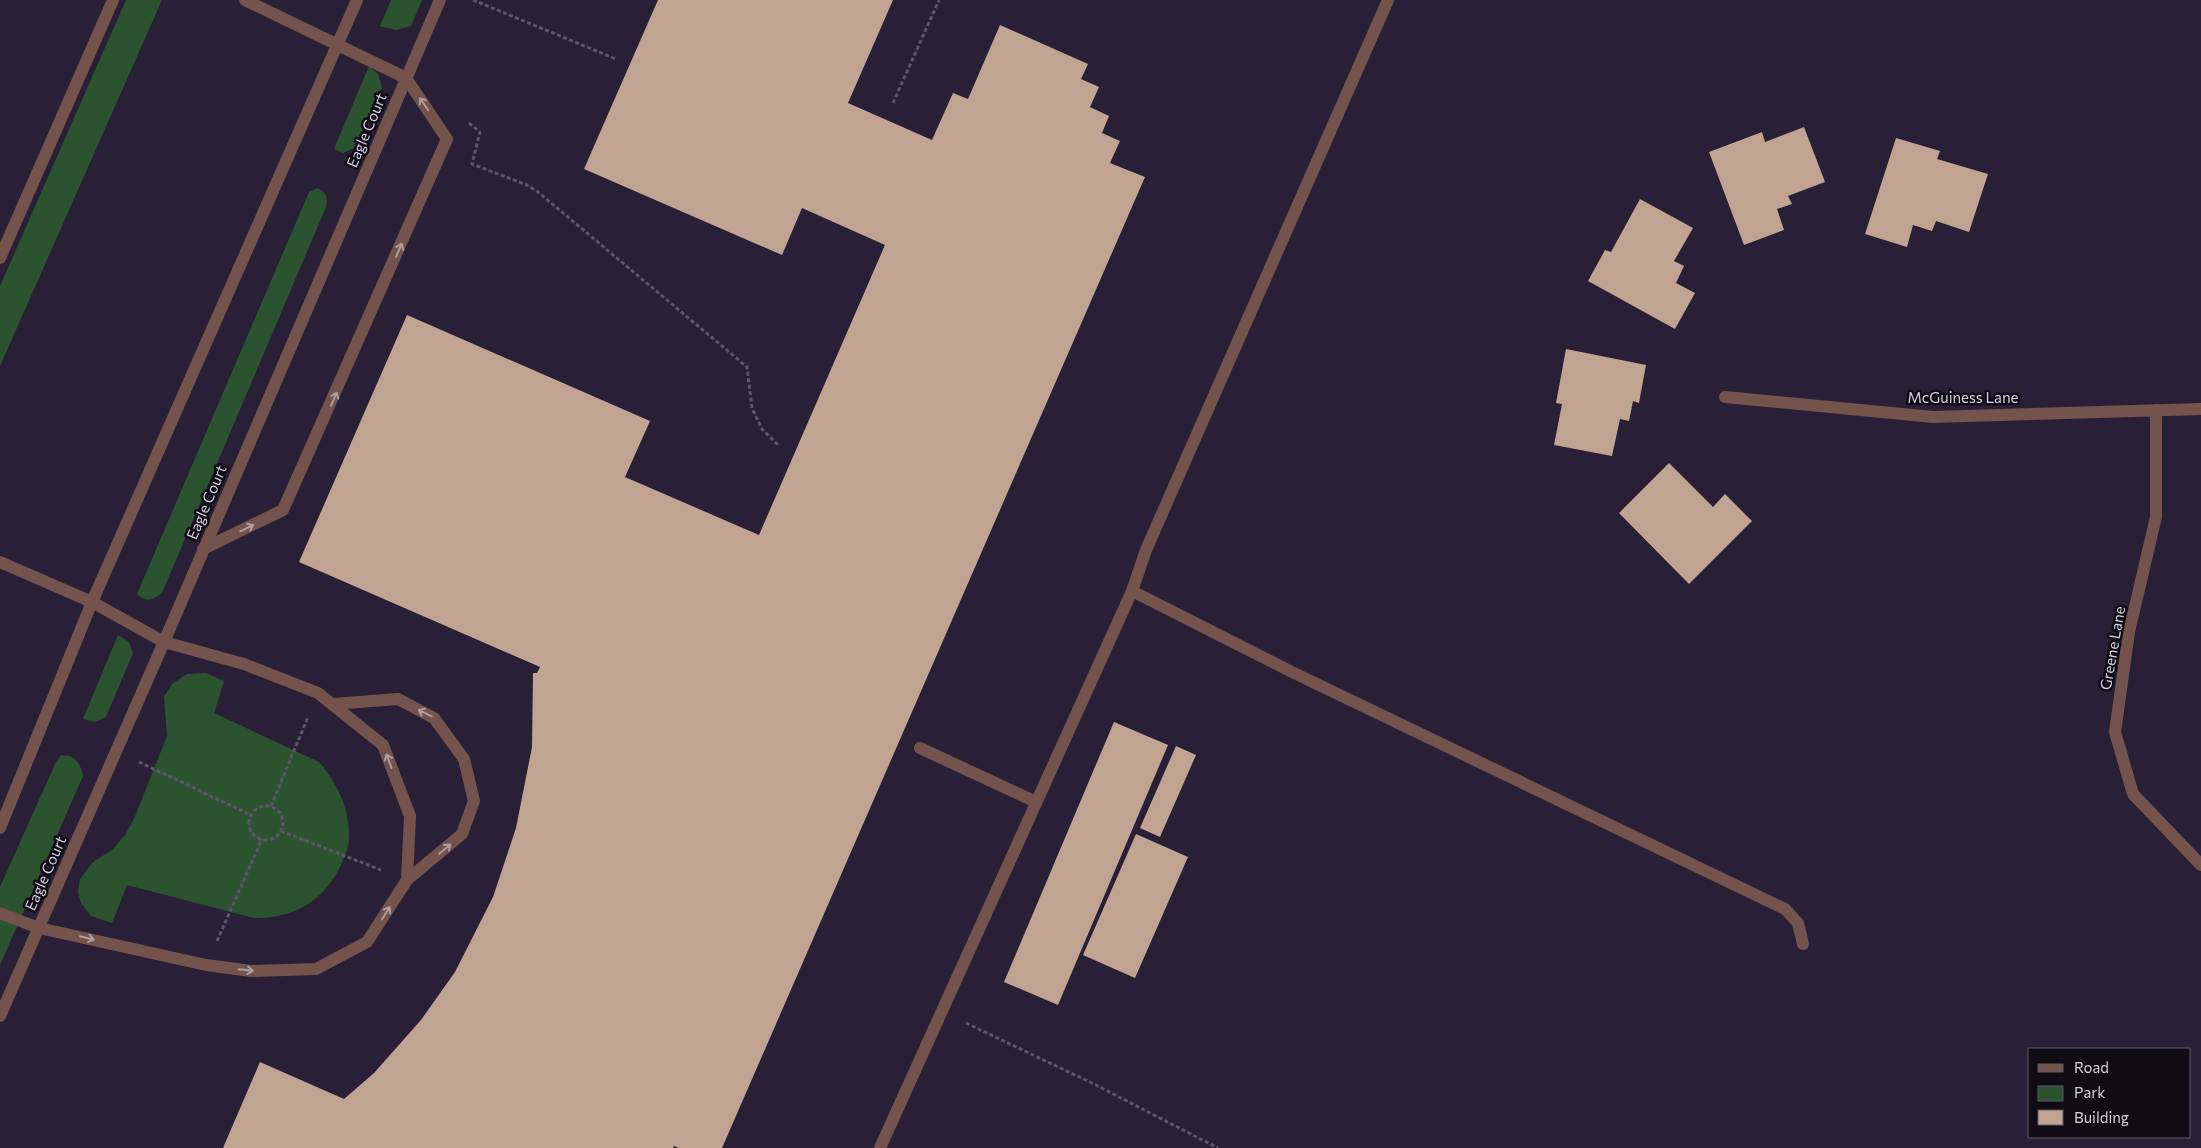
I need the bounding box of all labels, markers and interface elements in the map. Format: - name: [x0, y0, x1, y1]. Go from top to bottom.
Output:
- street label: Eagle Court: [342, 90, 390, 170]
- one-way arrow: [419, 98, 429, 112]
- one-way arrow: [394, 243, 404, 258]
- street label: McGuiness Lane: [1908, 388, 2019, 406]
- one-way arrow: [329, 392, 339, 407]
- street label: Eagle Court: [182, 462, 230, 542]
- one-way arrow: [240, 523, 255, 533]
- street label: Greene Lane: [2096, 605, 2128, 691]
- one-way arrow: [417, 708, 432, 718]
- one-way arrow: [384, 754, 393, 769]
- street label: Eagle Court: [21, 833, 69, 913]
- one-way arrow: [438, 843, 451, 854]
- one-way arrow: [381, 907, 391, 921]
- one-way arrow: [78, 934, 94, 943]
- one-way arrow: [238, 965, 254, 975]
- legend: [2028, 1048, 2191, 1138]
- text: Road: [2074, 1058, 2109, 1076]
- text: Park: [2074, 1083, 2105, 1101]
- text: Building: [2074, 1108, 2129, 1126]

